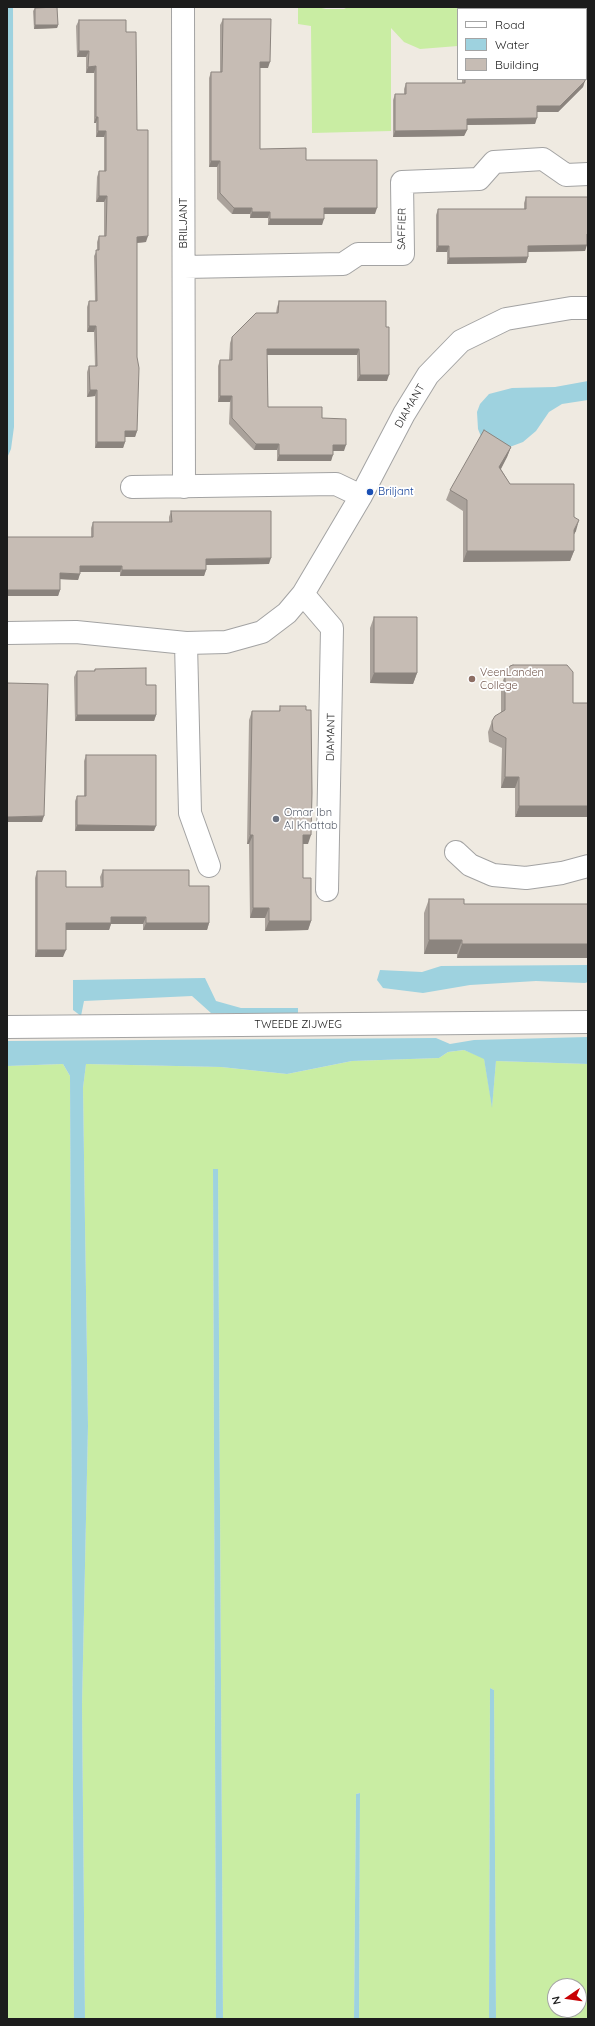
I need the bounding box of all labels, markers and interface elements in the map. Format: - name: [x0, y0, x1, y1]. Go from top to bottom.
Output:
- legend: [457, 8, 587, 80]
- text: Road: [495, 17, 525, 32]
- text: Water: [495, 37, 529, 52]
- text: Building: [495, 57, 539, 72]
- street label: BRILJANT: [177, 197, 191, 249]
- street label: SAFFIER: [395, 208, 409, 250]
- street label: DIAMANT: [392, 382, 428, 430]
- place label: Briljant: [378, 485, 414, 499]
- marker: Briljant: [365, 487, 375, 497]
- place label: VeenLanden College: [480, 666, 544, 692]
- marker: VeenLanden College: [467, 674, 477, 684]
- street label: DIAMANT: [324, 713, 338, 761]
- place label: Omar Ibn Al Khattab: [284, 806, 338, 832]
- marker: Omar Ibn Al Khattab: [271, 814, 281, 824]
- street label: TWEEDE ZIJWEG: [254, 1018, 342, 1032]
- north arrow: [547, 1978, 587, 2018]
- text: N: [549, 1995, 564, 2006]

